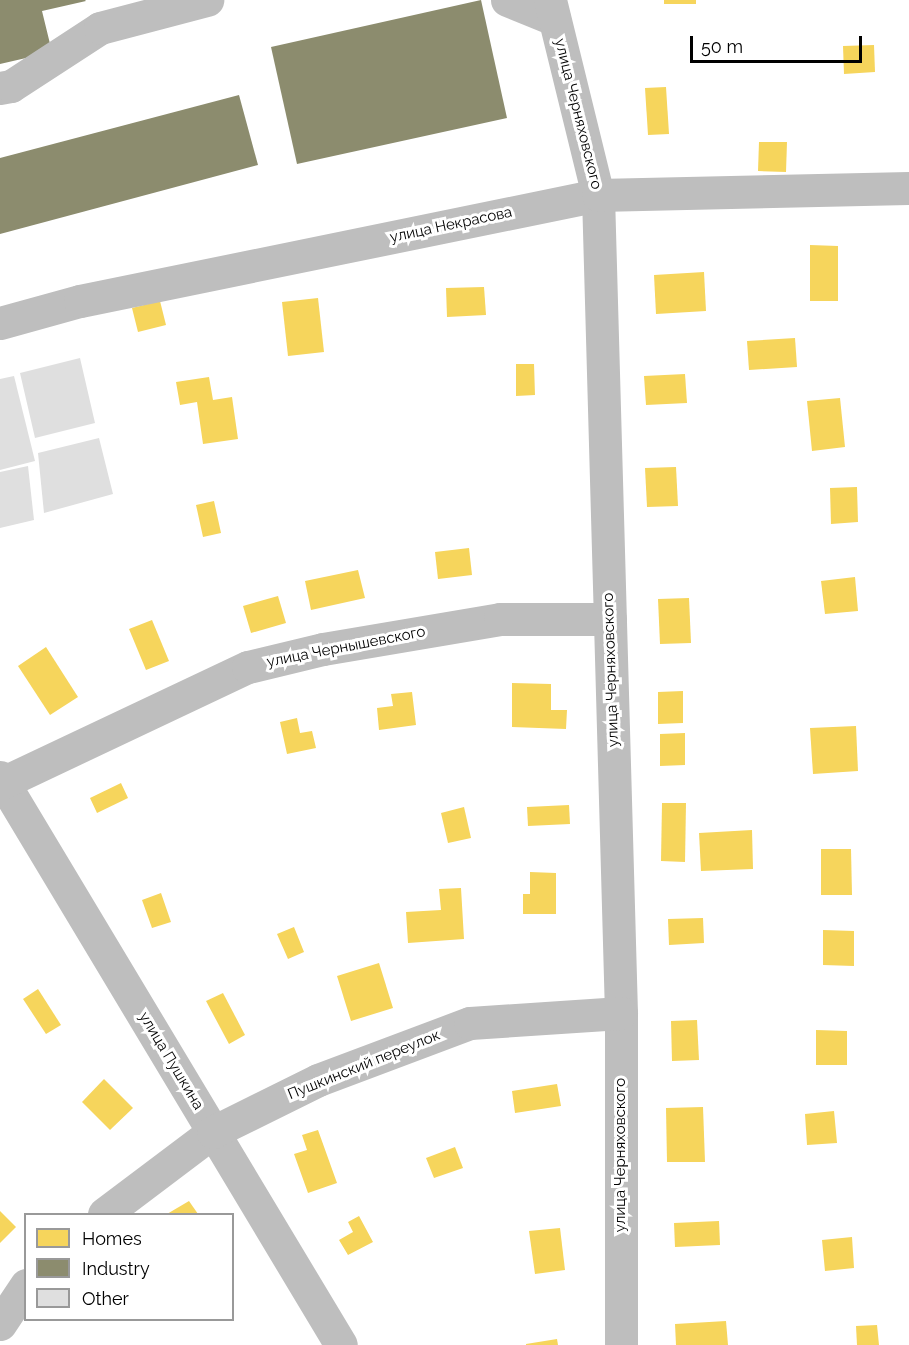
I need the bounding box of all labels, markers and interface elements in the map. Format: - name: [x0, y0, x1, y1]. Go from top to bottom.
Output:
- scale bar: [693, 24, 866, 62]
- text: 50 m: [701, 36, 743, 57]
- street label: улица Черняховского: [551, 37, 605, 191]
- street label: улица Некрасова: [388, 203, 514, 247]
- street label: улица Черняховского: [599, 592, 623, 748]
- street label: улица Чернышевского: [265, 623, 427, 671]
- street label: улица Пушкина: [135, 1009, 207, 1113]
- street label: Пушкинский переулок: [285, 1026, 443, 1104]
- street label: улица Черняховского: [612, 1078, 630, 1232]
- legend: [24, 1213, 234, 1321]
- text: Homes: [82, 1228, 142, 1249]
- text: Industry: [82, 1258, 150, 1279]
- text: Other: [82, 1288, 129, 1309]

